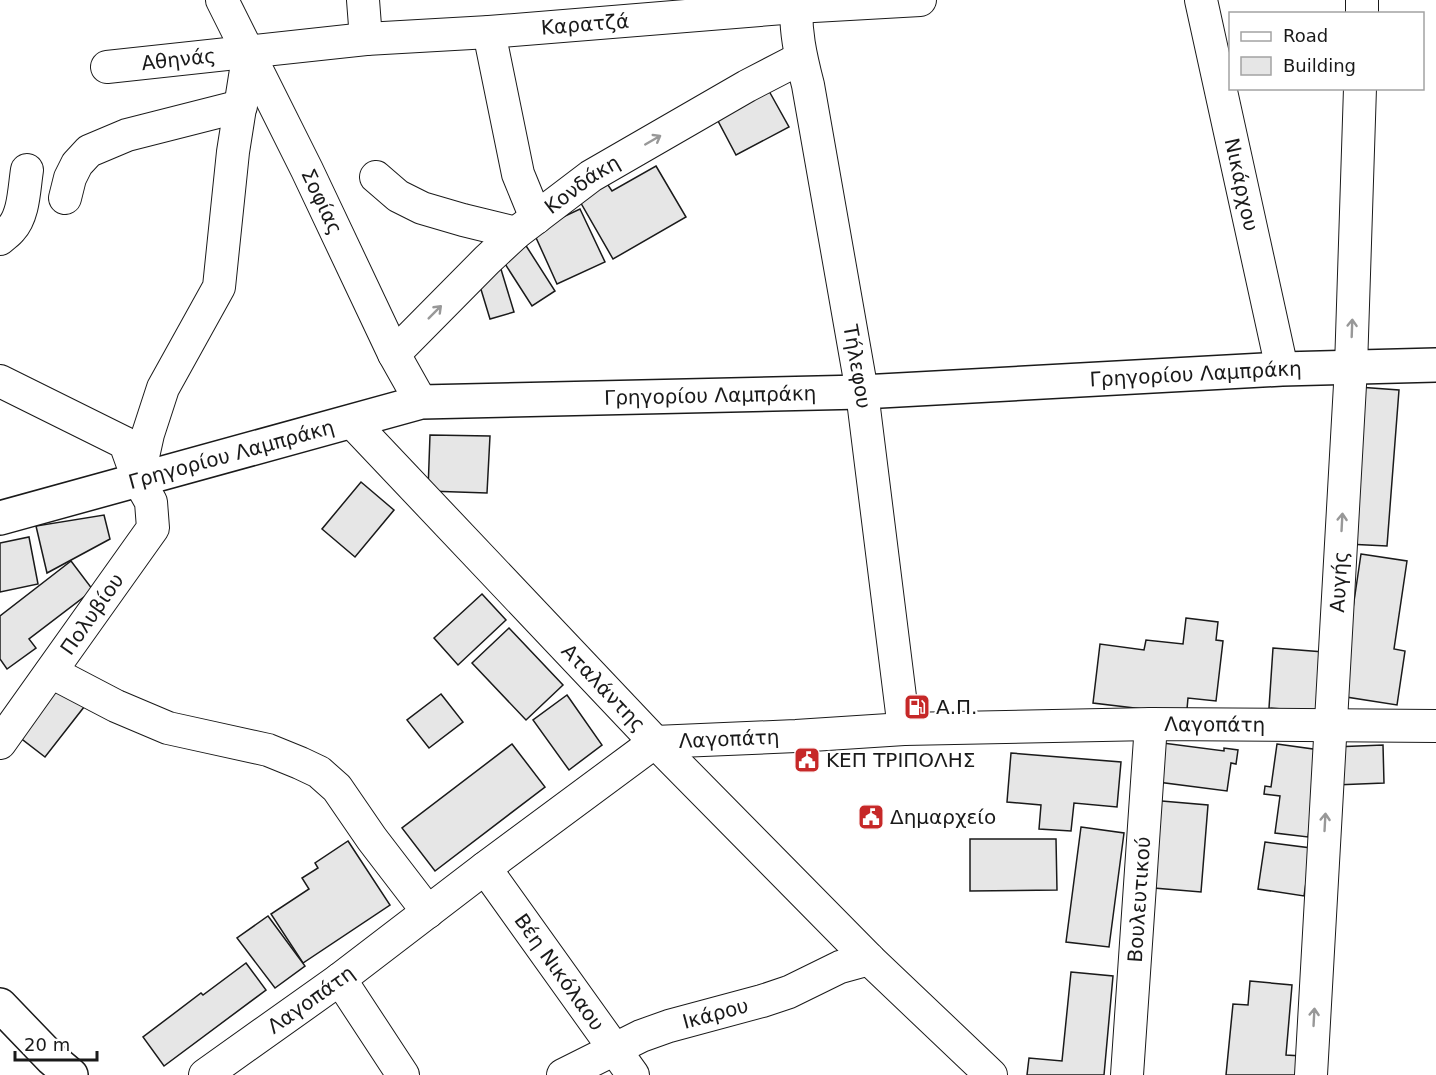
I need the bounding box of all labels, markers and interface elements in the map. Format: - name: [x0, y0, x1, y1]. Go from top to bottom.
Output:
- street label: Καρατζά: [540, 9, 630, 40]
- legend: [1229, 12, 1424, 90]
- text: Road: [1283, 25, 1328, 46]
- street label: Αθηνάς: [140, 43, 217, 75]
- text: Building: [1283, 55, 1356, 76]
- one-way arrow: [644, 134, 661, 146]
- street label: Νικάρχου: [1220, 136, 1263, 233]
- street label: Κονδάκη: [540, 150, 624, 219]
- street label: Σοφίας: [296, 165, 348, 238]
- one-way arrow: [427, 305, 442, 320]
- one-way arrow: [1346, 318, 1358, 338]
- street label: Τήλεφου: [838, 322, 876, 410]
- street label: Γρηγορίου Λαμπράκη: [1089, 356, 1302, 392]
- street label: Γρηγορίου Λαμπράκη: [604, 381, 817, 410]
- street label: Γρηγορίου Λαμπράκη: [126, 414, 337, 494]
- one-way arrow: [1337, 513, 1348, 533]
- street label: Αυγής: [1325, 550, 1353, 613]
- street label: Πολυβίου: [55, 569, 129, 659]
- street label: Αταλάντης: [557, 639, 651, 737]
- fuel station icon: Α.Π.: [902, 692, 932, 722]
- place label: Α.Π.: [936, 695, 977, 719]
- street label: Λαγοπάτη: [1164, 712, 1265, 737]
- street label: Λαγοπάτη: [678, 725, 780, 753]
- public building icon: ΚΕΠ ΤΡΙΠΟΛΗΣ: [792, 745, 822, 775]
- place label: ΚΕΠ ΤΡΙΠΟΛΗΣ: [826, 748, 975, 772]
- public building icon: Δημαρχείο: [856, 802, 886, 832]
- place label: Δημαρχείο: [890, 805, 996, 829]
- one-way arrow: [1320, 812, 1331, 832]
- street label: Βουλευτικού: [1123, 836, 1155, 963]
- street label: Βέη Νικόλαου: [509, 909, 609, 1035]
- street label: Λαγοπάτη: [263, 960, 359, 1039]
- street label: Ικάρου: [680, 993, 751, 1034]
- one-way arrow: [1309, 1007, 1320, 1027]
- scale bar: [15, 1024, 98, 1062]
- text: 20 m: [24, 1034, 70, 1055]

